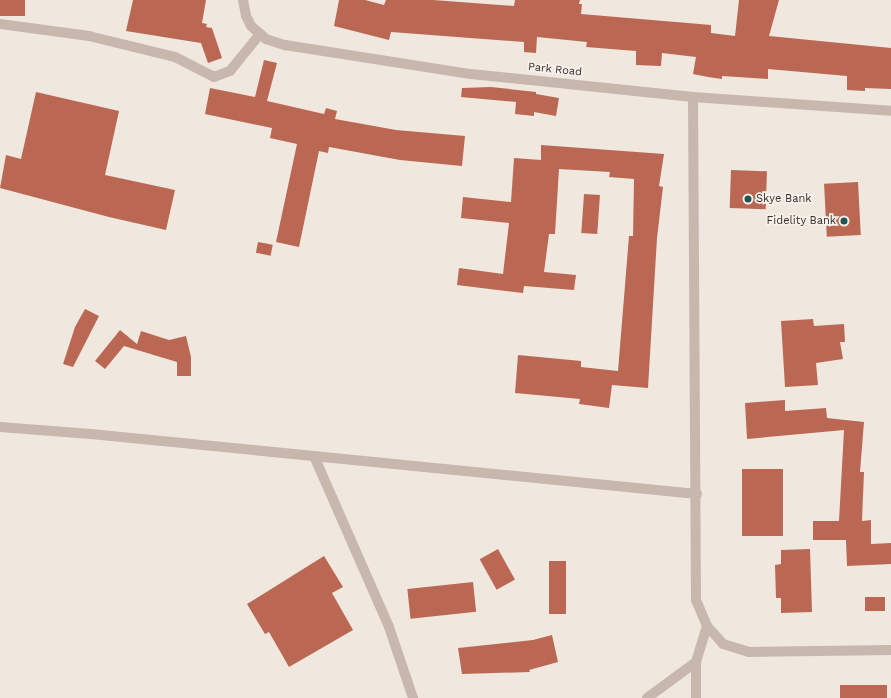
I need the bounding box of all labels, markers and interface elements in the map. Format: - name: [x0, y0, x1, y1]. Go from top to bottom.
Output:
- street label: Park Road: [527, 61, 583, 79]
- place label: Skye Bank: [756, 192, 812, 206]
- marker: Skye Bank: [743, 194, 753, 204]
- place label: Fidelity Bank: [766, 214, 836, 228]
- marker: Fidelity Bank: [839, 216, 849, 226]

